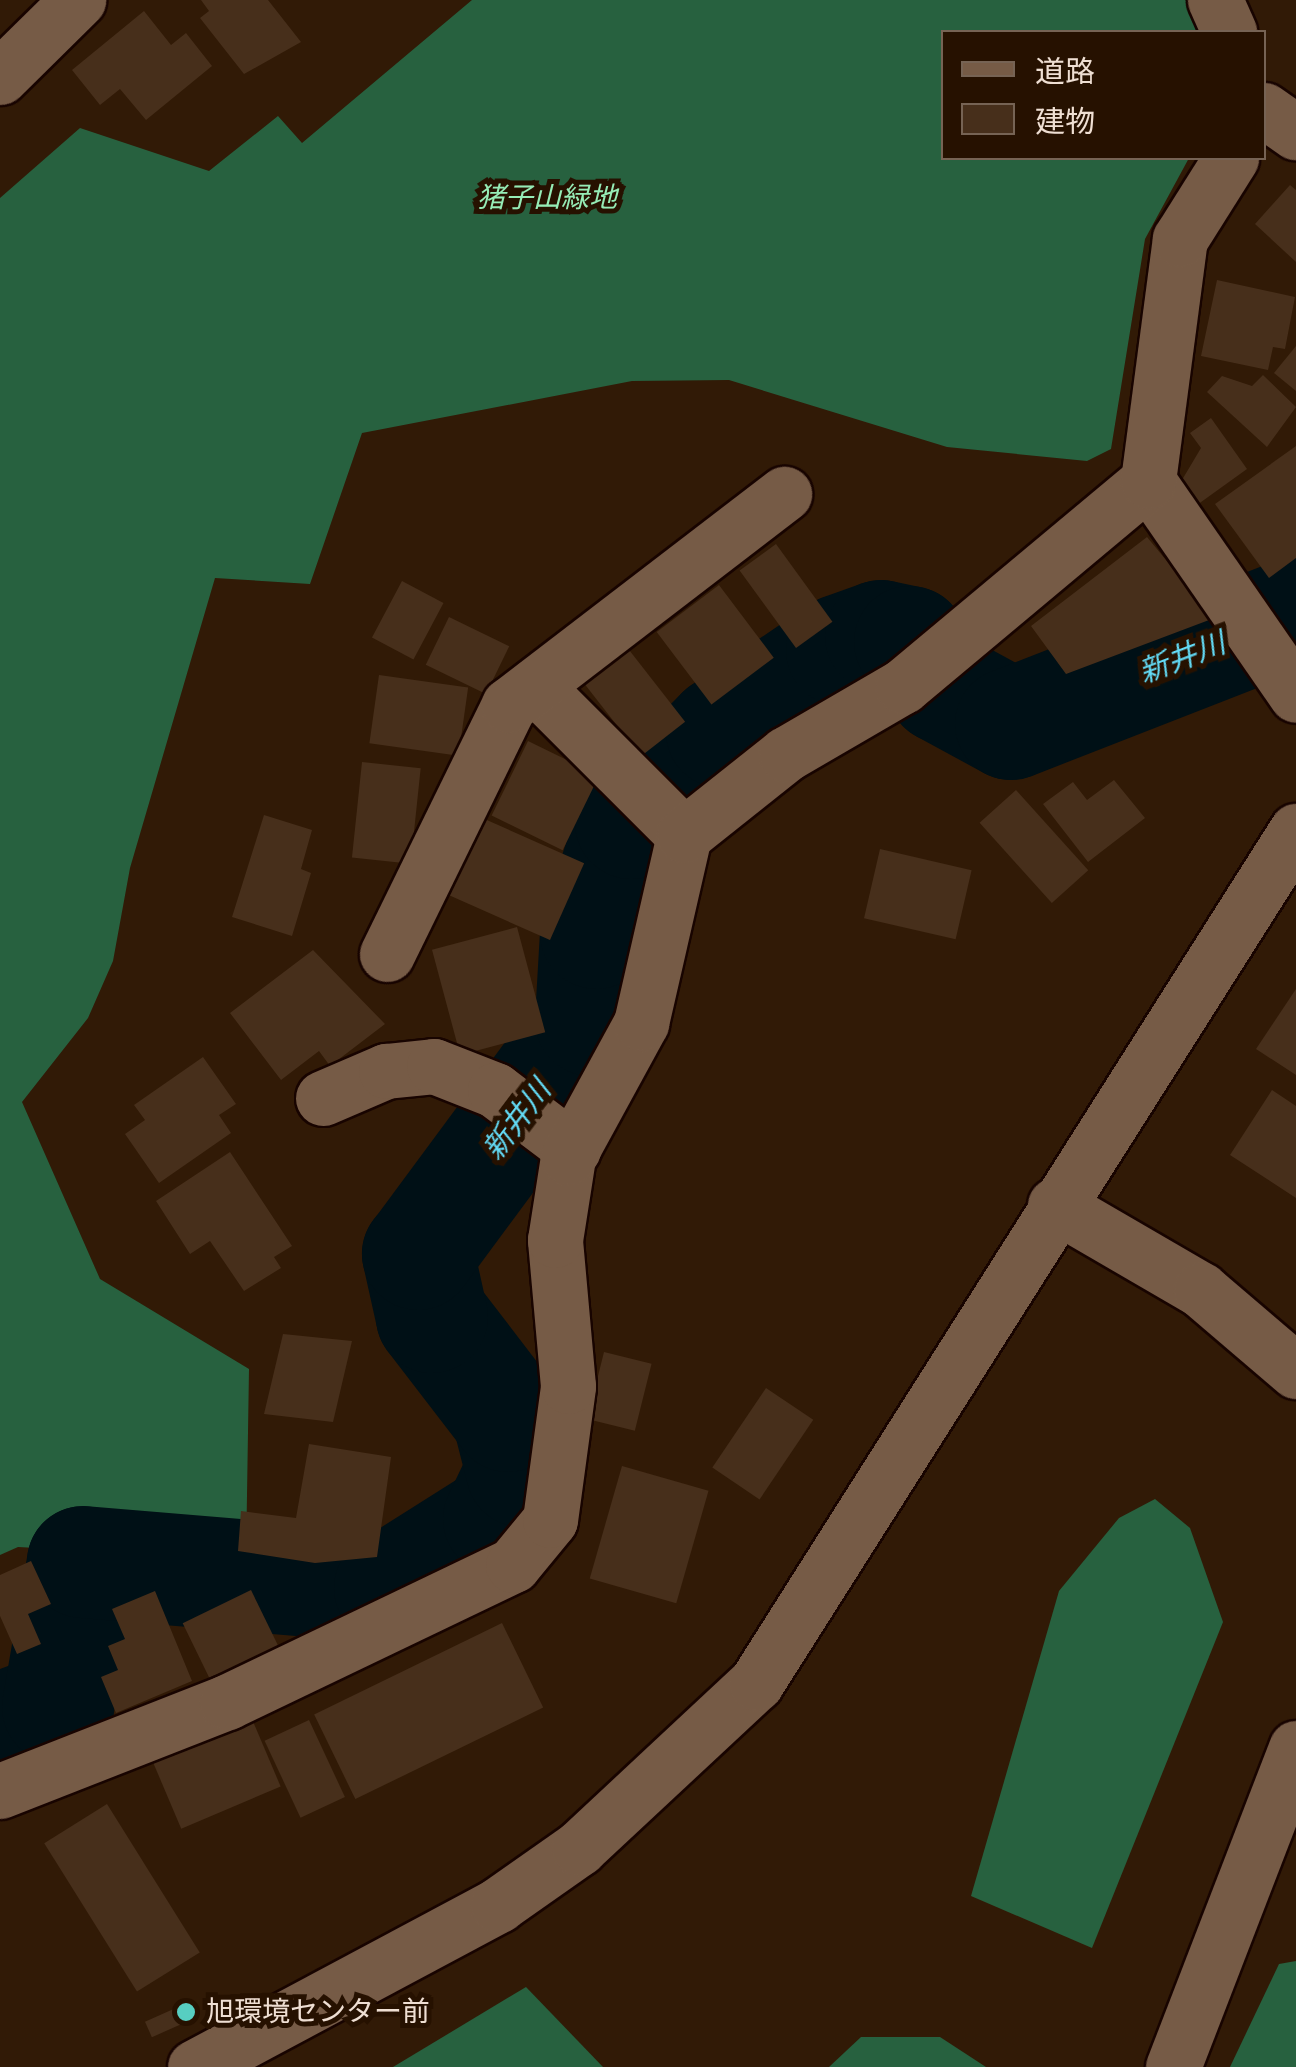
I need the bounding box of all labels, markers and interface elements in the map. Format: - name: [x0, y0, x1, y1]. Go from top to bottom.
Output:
- legend: [941, 30, 1266, 160]
- text: 道路: [1035, 54, 1095, 89]
- text: 建物: [1035, 104, 1095, 139]
- park label: 猪子山緑地: [477, 181, 617, 215]
- water label: 新井川: [1134, 625, 1230, 691]
- water label: 新井川: [476, 1073, 558, 1167]
- place label: 旭環境センター前: [206, 1995, 430, 2029]
- marker: 旭環境センター前: [175, 2001, 197, 2023]

